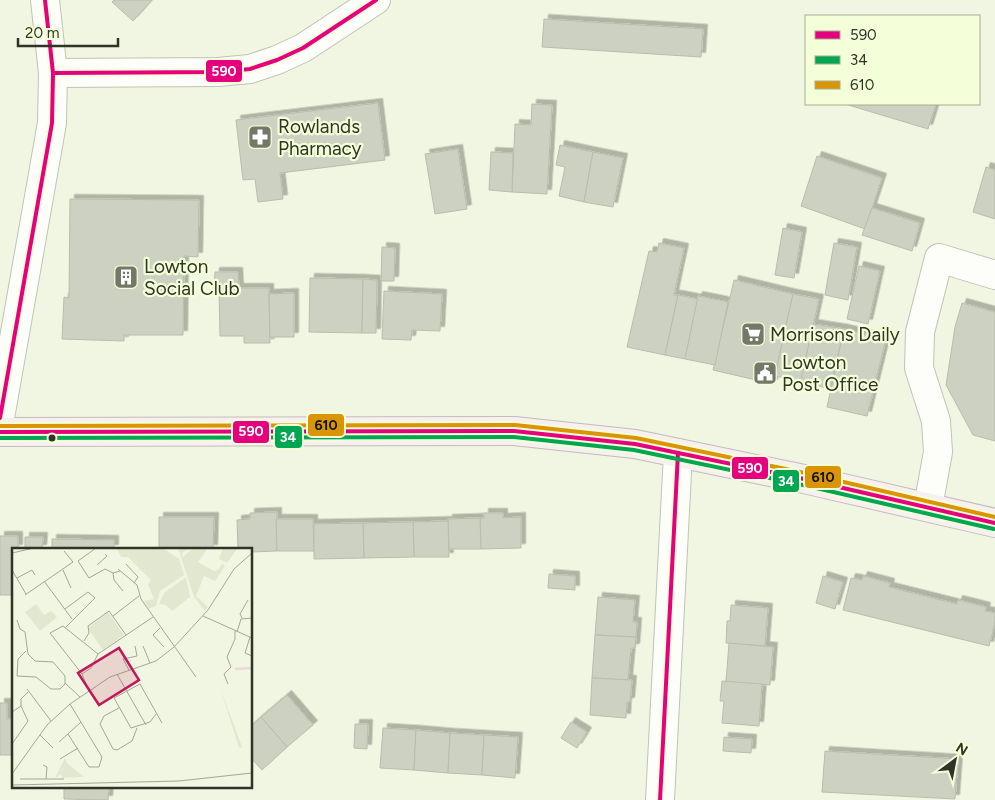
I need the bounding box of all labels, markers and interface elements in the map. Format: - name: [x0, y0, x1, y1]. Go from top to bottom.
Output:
- scale bar: [18, 15, 118, 47]
- legend: [805, 15, 980, 105]
- text: 20 m: [25, 24, 59, 42]
- text: 590: [850, 26, 877, 44]
- text: 34: [850, 51, 867, 69]
- line badge: 590: [205, 59, 243, 83]
- text: 590: [211, 63, 237, 80]
- text: 610: [850, 76, 874, 94]
- place label: Rowlands Pharmacy: [278, 115, 362, 160]
- pharmacy icon: Rowlands Pharmacy: [247, 124, 273, 150]
- place label: Lowton Social Club: [144, 255, 240, 300]
- building icon: Lowton Social Club: [113, 264, 139, 290]
- supermarket icon: Morrisons Daily: [740, 321, 766, 347]
- place label: Morrisons Daily: [770, 323, 900, 346]
- place label: Lowton Post Office: [782, 351, 878, 396]
- public building icon: Lowton Post Office: [752, 360, 778, 386]
- line badge: 610: [307, 413, 345, 437]
- text: 610: [314, 417, 338, 434]
- line badge: 590: [232, 420, 270, 444]
- text: 590: [238, 423, 264, 440]
- line badge: 34: [274, 425, 303, 449]
- text: 34: [280, 429, 296, 446]
- unlabelled marker: [47, 433, 57, 443]
- line badge: 590: [731, 456, 769, 480]
- text: 590: [737, 460, 763, 477]
- line badge: 610: [804, 465, 842, 489]
- line badge: 34: [772, 469, 800, 493]
- text: 610: [811, 469, 835, 486]
- text: 34: [778, 473, 794, 490]
- inset map: [12, 548, 252, 788]
- north arrow: [930, 735, 980, 785]
- text: N: [953, 739, 971, 759]

